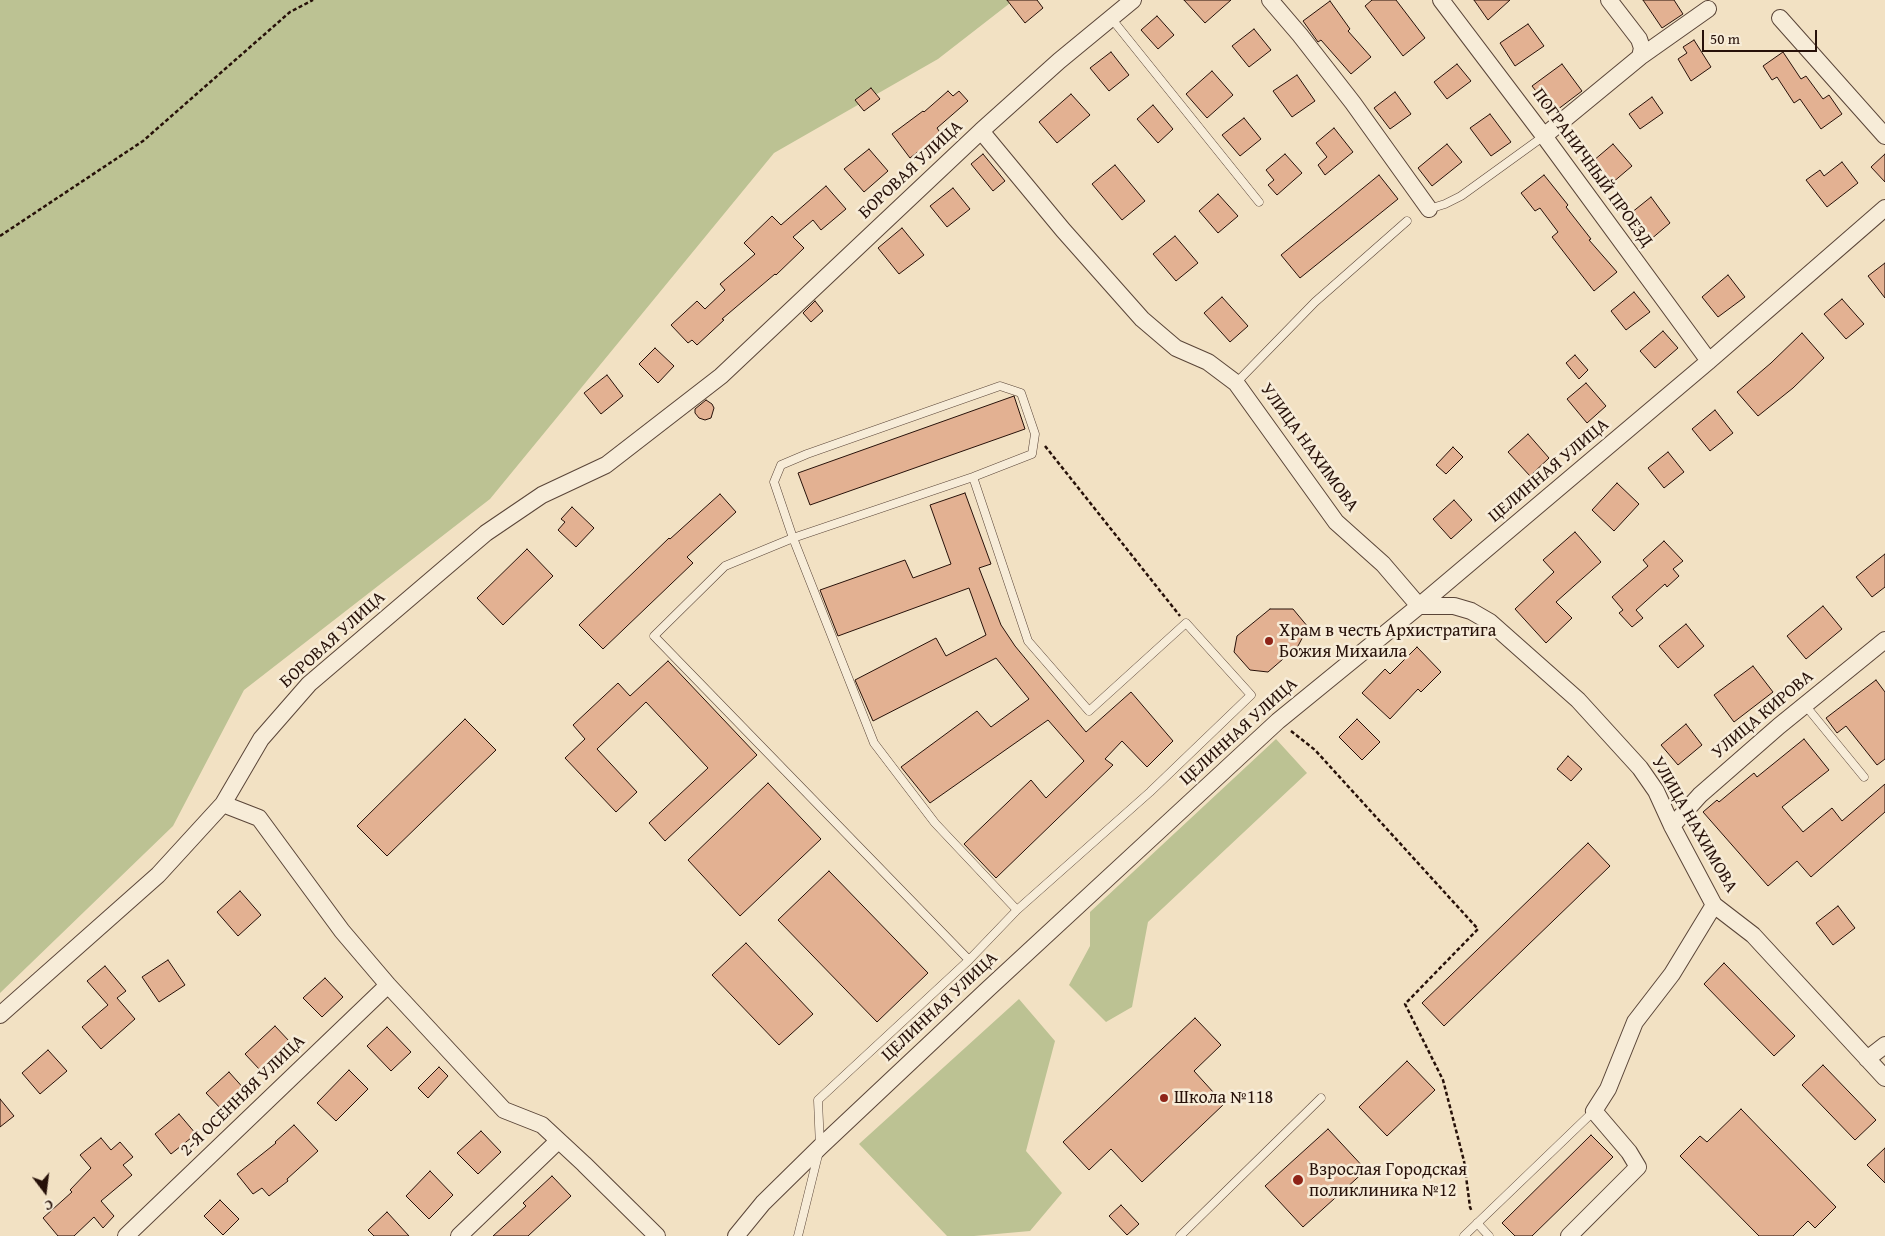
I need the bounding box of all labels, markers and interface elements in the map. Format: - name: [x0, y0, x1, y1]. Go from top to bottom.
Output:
- scale bar: [1705, 20, 1820, 52]
- text: 50 m: [1710, 28, 1740, 49]
- street label: ПОГРАНИЧНЫЙ ПРОЕЗД: [1527, 84, 1657, 252]
- street label: БОРОВАЯ УЛИЦА: [854, 116, 968, 224]
- street label: УЛИЦА НАХИМОВА: [1255, 380, 1363, 516]
- street label: ЦЕЛИННАЯ УЛИЦА: [1484, 414, 1614, 528]
- street label: БОРОВАЯ УЛИЦА: [276, 587, 390, 693]
- place label: Храм в честь Архистратига Божия Михаила: [1279, 620, 1496, 662]
- marker: Храм в честь Архистратига Божия Михаила: [1263, 635, 1275, 647]
- street label: УЛИЦА КИРОВА: [1708, 666, 1818, 764]
- street label: ЦЕЛИННАЯ УЛИЦА: [1176, 674, 1302, 790]
- street label: УЛИЦА НАХИМОВА: [1646, 753, 1742, 897]
- street label: ЦЕЛИННАЯ УЛИЦА: [878, 948, 1002, 1066]
- street label: 2-Я ОСЕННЯЯ УЛИЦА: [176, 1031, 310, 1161]
- place label: Школа №118: [1174, 1087, 1273, 1109]
- marker: Школа №118: [1158, 1092, 1170, 1104]
- place label: Взрослая Городская поликлиника №12: [1309, 1159, 1467, 1202]
- north arrow: [20, 1166, 70, 1216]
- marker: Взрослая Городская поликлиника №12: [1291, 1173, 1305, 1187]
- text: С: [42, 1195, 55, 1216]

